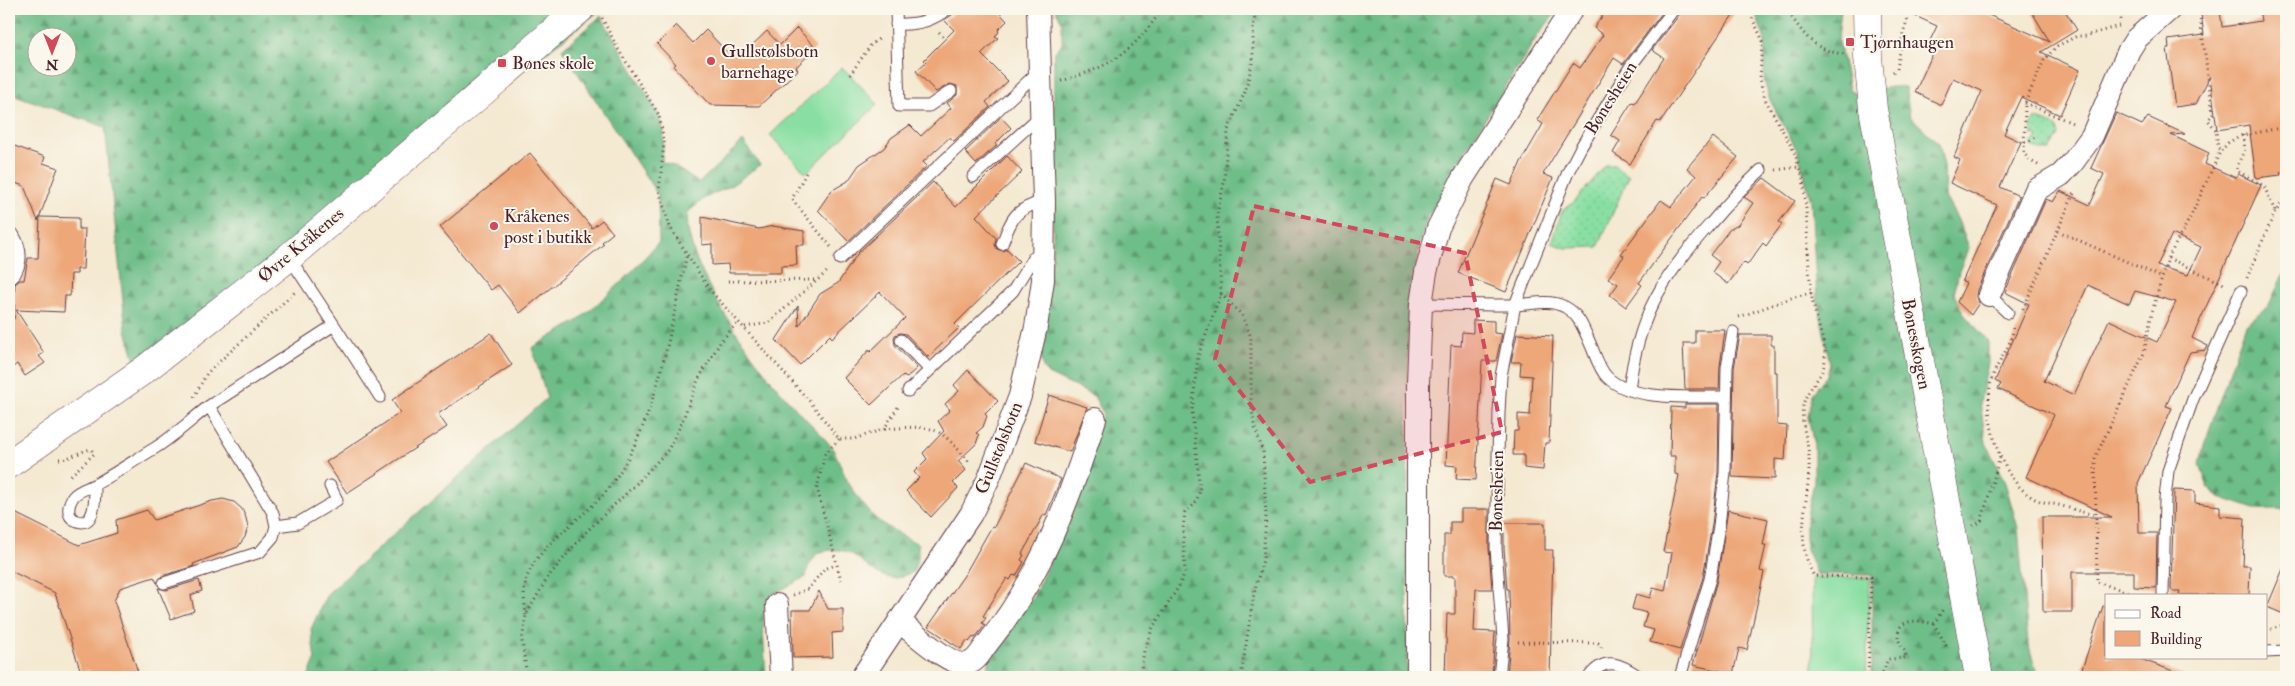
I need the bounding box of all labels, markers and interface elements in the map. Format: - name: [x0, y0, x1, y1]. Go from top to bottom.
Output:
- north arrow: [28, 28, 78, 78]
- place label: Tjørnhaugen: [1860, 31, 1954, 54]
- marker: Tjørnhaugen: [1844, 36, 1856, 48]
- place label: Gullstølsbotn barnehage: [721, 40, 819, 84]
- place label: Bønes skole: [512, 52, 595, 75]
- marker: Gullstølsbotn barnehage: [705, 55, 717, 67]
- text: N: [45, 56, 59, 73]
- marker: Bønes skole: [496, 57, 508, 69]
- street label: Bønesheien: [1580, 57, 1642, 139]
- street label: Øvre Kråkenes: [253, 202, 349, 288]
- place label: Kråkenes post i butikk: [503, 205, 592, 249]
- marker: Kråkenes post i butikk: [488, 220, 500, 232]
- street label: Bønesskogen: [1896, 297, 1936, 391]
- street label: Gullstølsbotn: [970, 398, 1028, 498]
- street label: Bønesheien: [1485, 450, 1509, 532]
- legend: [2105, 594, 2268, 658]
- text: Road: [2150, 604, 2182, 623]
- text: Building: [2150, 630, 2202, 649]

